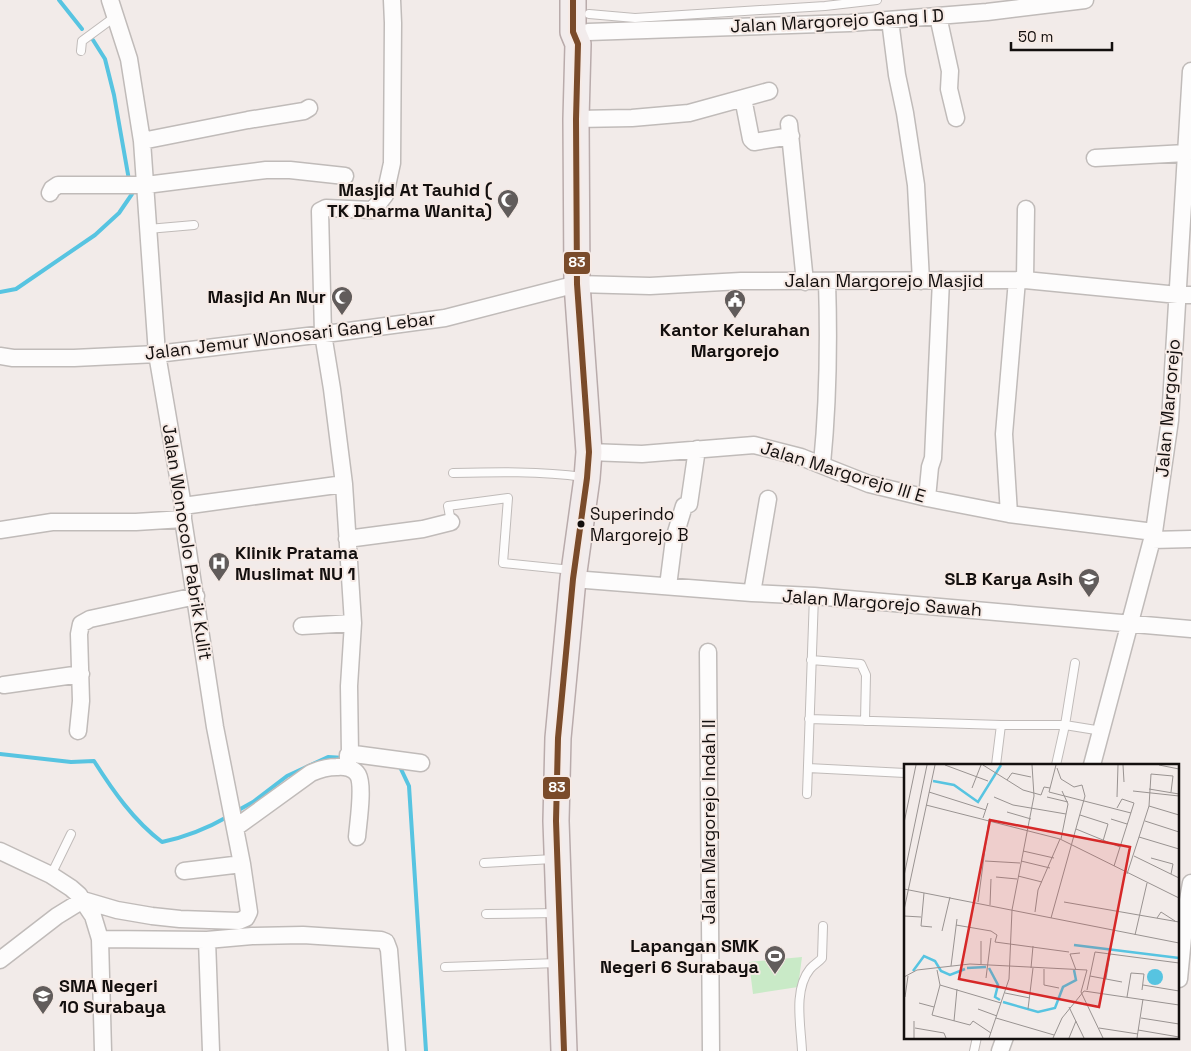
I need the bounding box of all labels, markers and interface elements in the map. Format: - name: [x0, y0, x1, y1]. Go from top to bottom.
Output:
- street label: Jalan Margorejo Gang I D: [730, 3, 944, 38]
- scale bar: [1011, 20, 1112, 52]
- text: 50 m: [1018, 27, 1053, 46]
- place label: Masjid At Tauhid ( TK Dharma Wanita): [327, 178, 493, 222]
- mosque icon: Masjid At Tauhid ( TK Dharma Wanita): [496, 188, 520, 219]
- line badge: 83: [563, 251, 591, 275]
- text: 83: [569, 253, 585, 271]
- street label: Jalan Margorejo Masjid: [784, 269, 984, 292]
- place label: Masjid An Nur: [208, 285, 326, 308]
- mosque icon: Masjid An Nur: [330, 285, 354, 316]
- public building icon: Kantor Kelurahan Margorejo: [723, 288, 747, 319]
- street label: Jalan Jemur Wonosari Gang Lebar: [143, 306, 437, 365]
- place label: Kantor Kelurahan Margorejo: [660, 318, 810, 362]
- street label: Jalan Margorejo: [1150, 338, 1185, 478]
- street label: Jalan Wonocolo Pabrik Kulit: [157, 422, 218, 662]
- street label: Jalan Margorejo III E: [758, 435, 928, 508]
- place label: Superindo Margorejo B: [590, 503, 688, 546]
- marker: Superindo Margorejo B: [576, 519, 586, 529]
- place label: Klinik Pratama Muslimat NU 1: [235, 541, 359, 585]
- hospital icon: Klinik Pratama Muslimat NU 1: [207, 551, 231, 582]
- place label: SLB Karya Asih: [944, 567, 1073, 590]
- school or university icon: SLB Karya Asih: [1077, 567, 1101, 598]
- street label: Jalan Margorejo Sawah: [781, 584, 983, 621]
- street label: Jalan Margorejo Indah II: [697, 719, 720, 925]
- inset map: [904, 764, 1178, 1038]
- line badge: 83: [542, 776, 571, 800]
- text: 83: [549, 778, 565, 796]
- place label: Lapangan SMK Negeri 6 Surabaya: [600, 934, 760, 978]
- sports icon: Lapangan SMK Negeri 6 Surabaya: [763, 944, 787, 975]
- place label: SMA Negeri 10 Surabaya: [59, 974, 166, 1018]
- school or university icon: SMA Negeri 10 Surabaya: [31, 984, 55, 1015]

